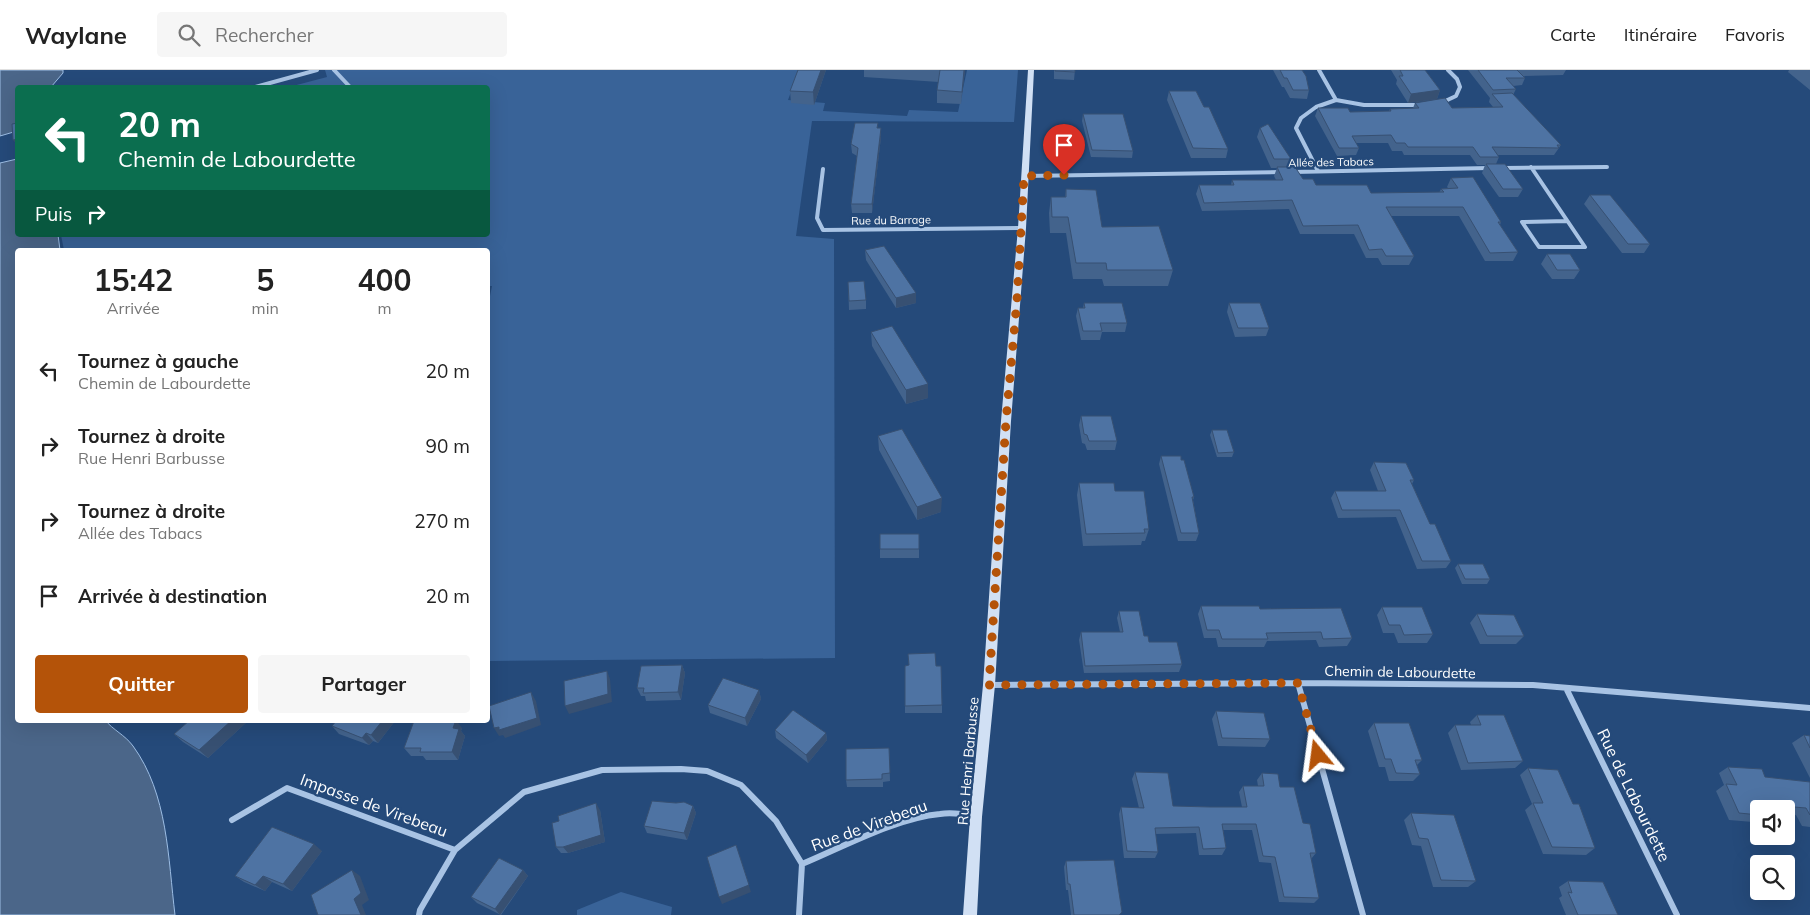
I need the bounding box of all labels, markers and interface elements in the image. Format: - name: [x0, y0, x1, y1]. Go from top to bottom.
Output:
- search box: [157, 12, 507, 57]
- text: Waylane: [25, 20, 127, 50]
- icon: search: [175, 21, 203, 49]
- text: Rechercher: [215, 23, 314, 47]
- text: Carte: [1550, 23, 1596, 46]
- text: Itinéraire: [1624, 23, 1697, 46]
- text: Favoris: [1725, 23, 1785, 46]
- text: 20 m: [118, 102, 201, 146]
- icon: left: [35, 105, 100, 170]
- pin: [1043, 124, 1085, 175]
- icon: arrive: [1050, 131, 1078, 159]
- text: Chemin de Labourdette: [118, 145, 356, 173]
- street label: Allée des Tabacs: [1288, 154, 1374, 170]
- icon: right: [82, 200, 110, 228]
- text: Puis: [35, 202, 72, 226]
- street label: Rue du Barrage: [851, 212, 931, 228]
- text: 15:42: [94, 261, 173, 299]
- text: 5: [256, 261, 274, 299]
- text: 400: [357, 261, 411, 299]
- text: Arrivée: [107, 298, 160, 318]
- text: min: [252, 298, 279, 318]
- text: m: [377, 298, 391, 318]
- text: Tournez à gauche: [78, 349, 239, 373]
- icon: left: [35, 357, 63, 385]
- text: 20 m: [426, 359, 470, 383]
- text: Chemin de Labourdette: [78, 373, 251, 393]
- text: Tournez à droite: [78, 424, 225, 448]
- icon: right: [35, 432, 63, 460]
- text: 90 m: [426, 434, 470, 458]
- text: Rue Henri Barbusse: [78, 448, 225, 468]
- text: Tournez à droite: [78, 499, 225, 523]
- icon: right: [35, 507, 63, 535]
- text: 270 m: [414, 509, 470, 533]
- text: Allée des Tabacs: [78, 523, 202, 543]
- icon: arrive: [35, 582, 63, 610]
- text: Arrivée à destination: [78, 584, 267, 608]
- text: 20 m: [426, 584, 470, 608]
- button: Quitter: [35, 655, 248, 713]
- button: Partager: [258, 655, 470, 713]
- street label: Chemin de Labourdette: [1324, 662, 1476, 682]
- street label: Rue Henri Barbusse: [953, 696, 983, 826]
- street label: Rue de Labourdette: [1593, 725, 1675, 865]
- position arrow: [1291, 728, 1343, 780]
- street label: Impasse de Virebeau: [298, 769, 450, 841]
- street label: Rue de Virebeau: [808, 795, 930, 855]
- map controls: [1750, 800, 1795, 900]
- button: sound: [1750, 800, 1795, 845]
- button: search: [1750, 855, 1795, 900]

